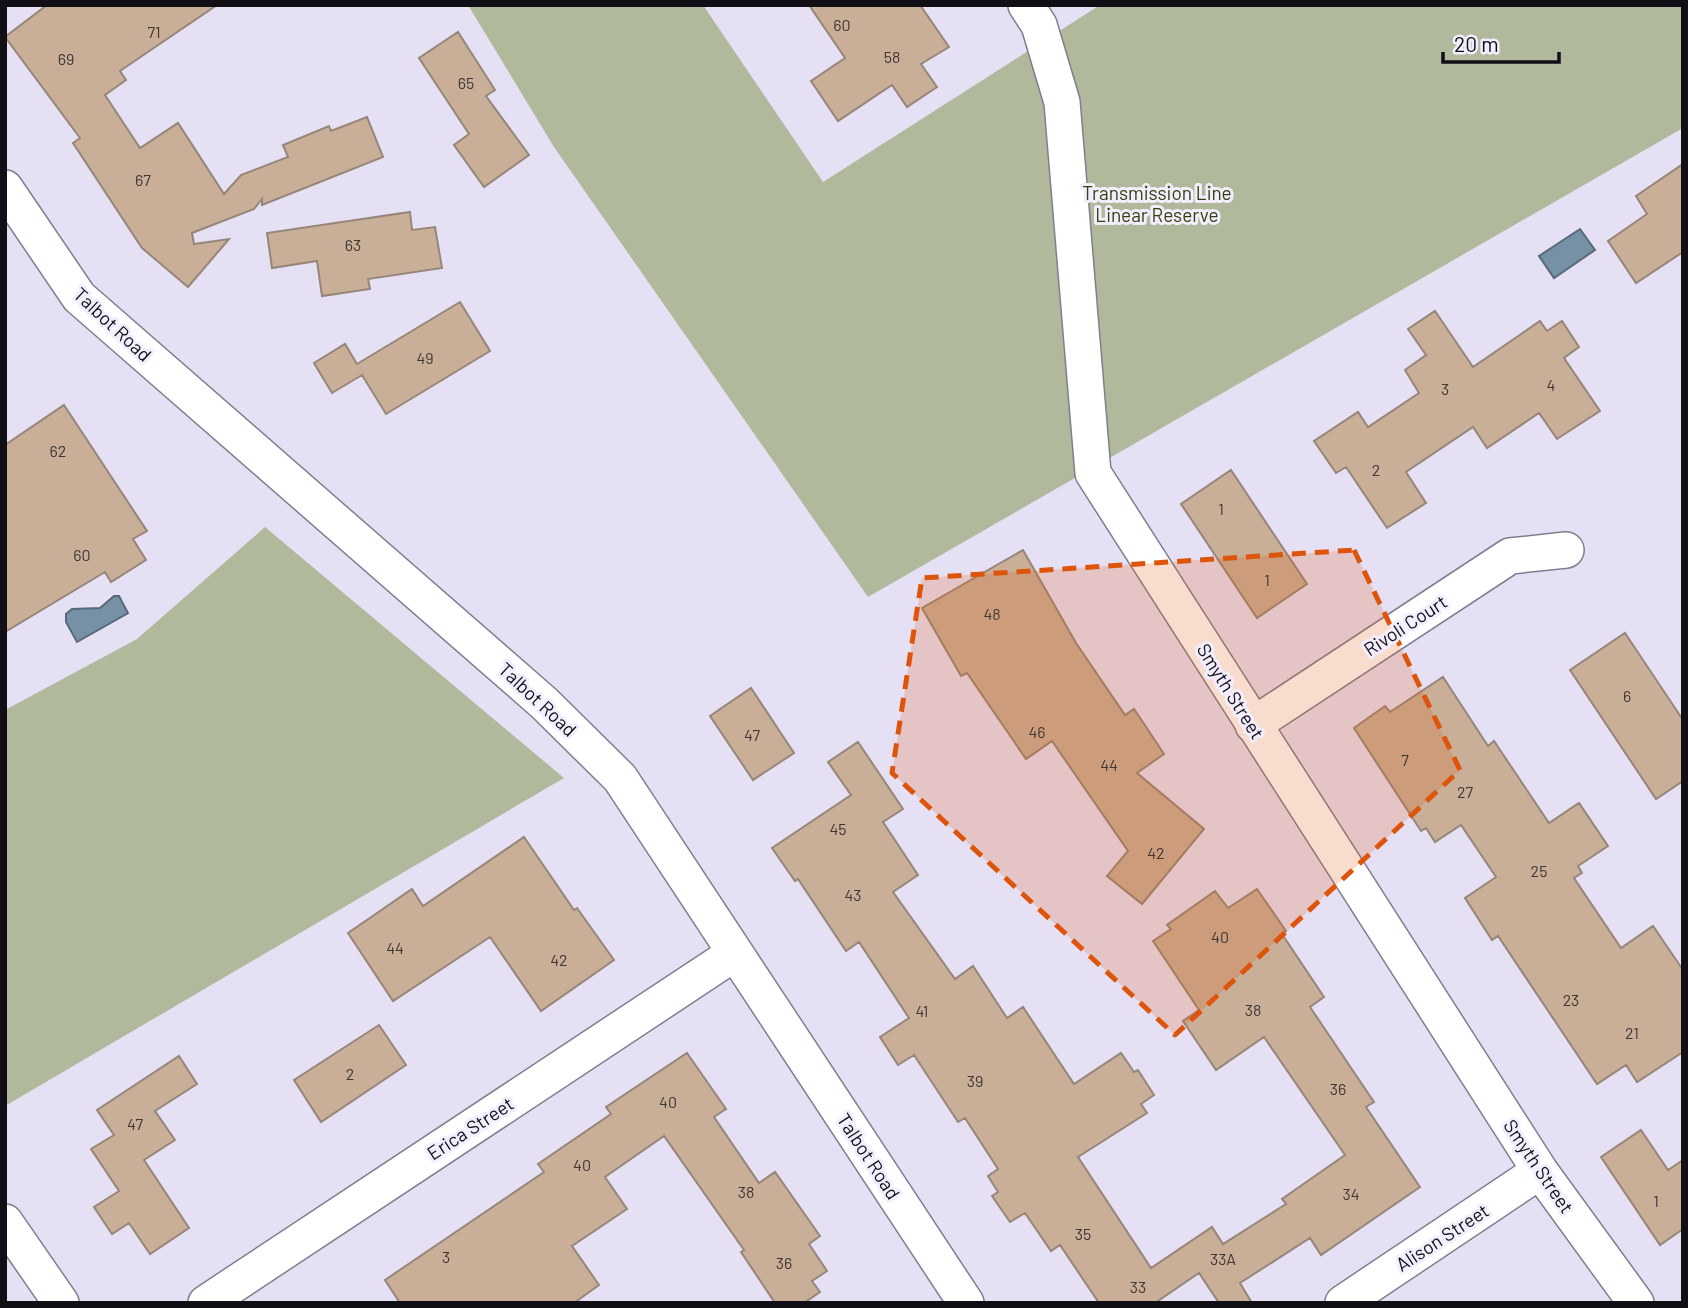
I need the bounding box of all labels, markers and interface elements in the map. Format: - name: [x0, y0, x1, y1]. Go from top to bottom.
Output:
- house number: 60: [833, 15, 851, 34]
- scale bar: [1443, 21, 1558, 65]
- house number: 71: [147, 22, 161, 41]
- text: 20 m: [1454, 31, 1499, 56]
- house number: 58: [884, 47, 900, 66]
- house number: 69: [58, 49, 74, 68]
- house number: 65: [458, 73, 474, 92]
- house number: 67: [135, 170, 151, 189]
- park label: Transmission Line Linear Reserve: [1082, 181, 1232, 226]
- house number: 63: [345, 235, 361, 254]
- street label: Talbot Road: [69, 282, 157, 366]
- house number: 49: [416, 348, 434, 367]
- house number: 4: [1547, 375, 1555, 394]
- house number: 3: [1441, 379, 1449, 398]
- house number: 62: [50, 441, 66, 460]
- house number: 2: [1372, 460, 1380, 479]
- house number: 1: [1218, 499, 1224, 518]
- house number: 60: [73, 545, 91, 564]
- house number: 1: [1264, 570, 1270, 589]
- street label: Rivoli Court: [1359, 590, 1451, 660]
- house number: 48: [983, 604, 1001, 623]
- street label: Smyth Street: [1193, 639, 1269, 743]
- street label: Talbot Road: [494, 657, 582, 741]
- house number: 6: [1623, 686, 1631, 705]
- house number: 46: [1028, 722, 1046, 741]
- house number: 47: [744, 725, 760, 744]
- house number: 7: [1401, 750, 1409, 769]
- house number: 44: [1100, 755, 1118, 774]
- house number: 27: [1457, 782, 1473, 801]
- house number: 45: [829, 819, 847, 838]
- house number: 42: [1147, 843, 1165, 862]
- house number: 25: [1531, 861, 1547, 880]
- house number: 43: [844, 885, 862, 904]
- house number: 40: [1211, 927, 1229, 946]
- house number: 44: [386, 938, 404, 957]
- house number: 42: [550, 950, 568, 969]
- house number: 23: [1563, 990, 1579, 1009]
- house number: 38: [1245, 1000, 1261, 1019]
- house number: 41: [916, 1001, 928, 1020]
- house number: 21: [1625, 1023, 1639, 1042]
- house number: 2: [346, 1064, 354, 1083]
- house number: 39: [967, 1071, 983, 1090]
- house number: 36: [1330, 1079, 1346, 1098]
- street label: Erica Street: [422, 1092, 518, 1164]
- house number: 40: [659, 1092, 677, 1111]
- street label: Talbot Road: [833, 1109, 905, 1203]
- house number: 47: [127, 1114, 143, 1133]
- street label: Smyth Street: [1499, 1115, 1579, 1217]
- house number: 40: [573, 1155, 591, 1174]
- house number: 38: [738, 1182, 754, 1201]
- house number: 34: [1342, 1184, 1360, 1203]
- house number: 1: [1653, 1191, 1659, 1210]
- street label: Alison Street: [1391, 1198, 1493, 1276]
- house number: 35: [1075, 1224, 1091, 1243]
- house number: 3: [442, 1247, 450, 1266]
- house number: 33A: [1210, 1249, 1236, 1268]
- house number: 36: [776, 1253, 792, 1272]
- house number: 33: [1130, 1277, 1146, 1296]

